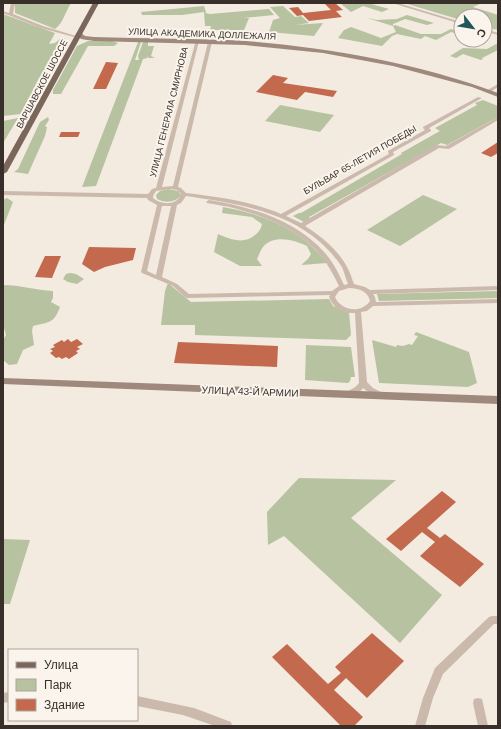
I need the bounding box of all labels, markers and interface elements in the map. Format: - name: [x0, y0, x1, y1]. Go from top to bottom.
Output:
- north arrow: [453, 8, 493, 48]
- street label: УЛИЦА АКАДЕМИКА ДОЛЛЕЖАЛЯ: [128, 26, 276, 42]
- text: С: [474, 27, 489, 40]
- street label: ВАРШАВСКОЕ ШОССЕ: [14, 38, 70, 130]
- street label: УЛИЦА ГЕНЕРАЛА СМИРНОВА: [148, 46, 190, 178]
- street label: БУЛЬВАР 65-ЛЕТИЯ ПОБЕДЫ: [302, 124, 418, 196]
- street label: УЛИЦА 43-Й АРМИИ: [201, 383, 299, 399]
- legend: [8, 649, 138, 721]
- text: Улица: [44, 658, 78, 672]
- text: Парк: [44, 678, 72, 692]
- text: Здание: [44, 698, 85, 712]

